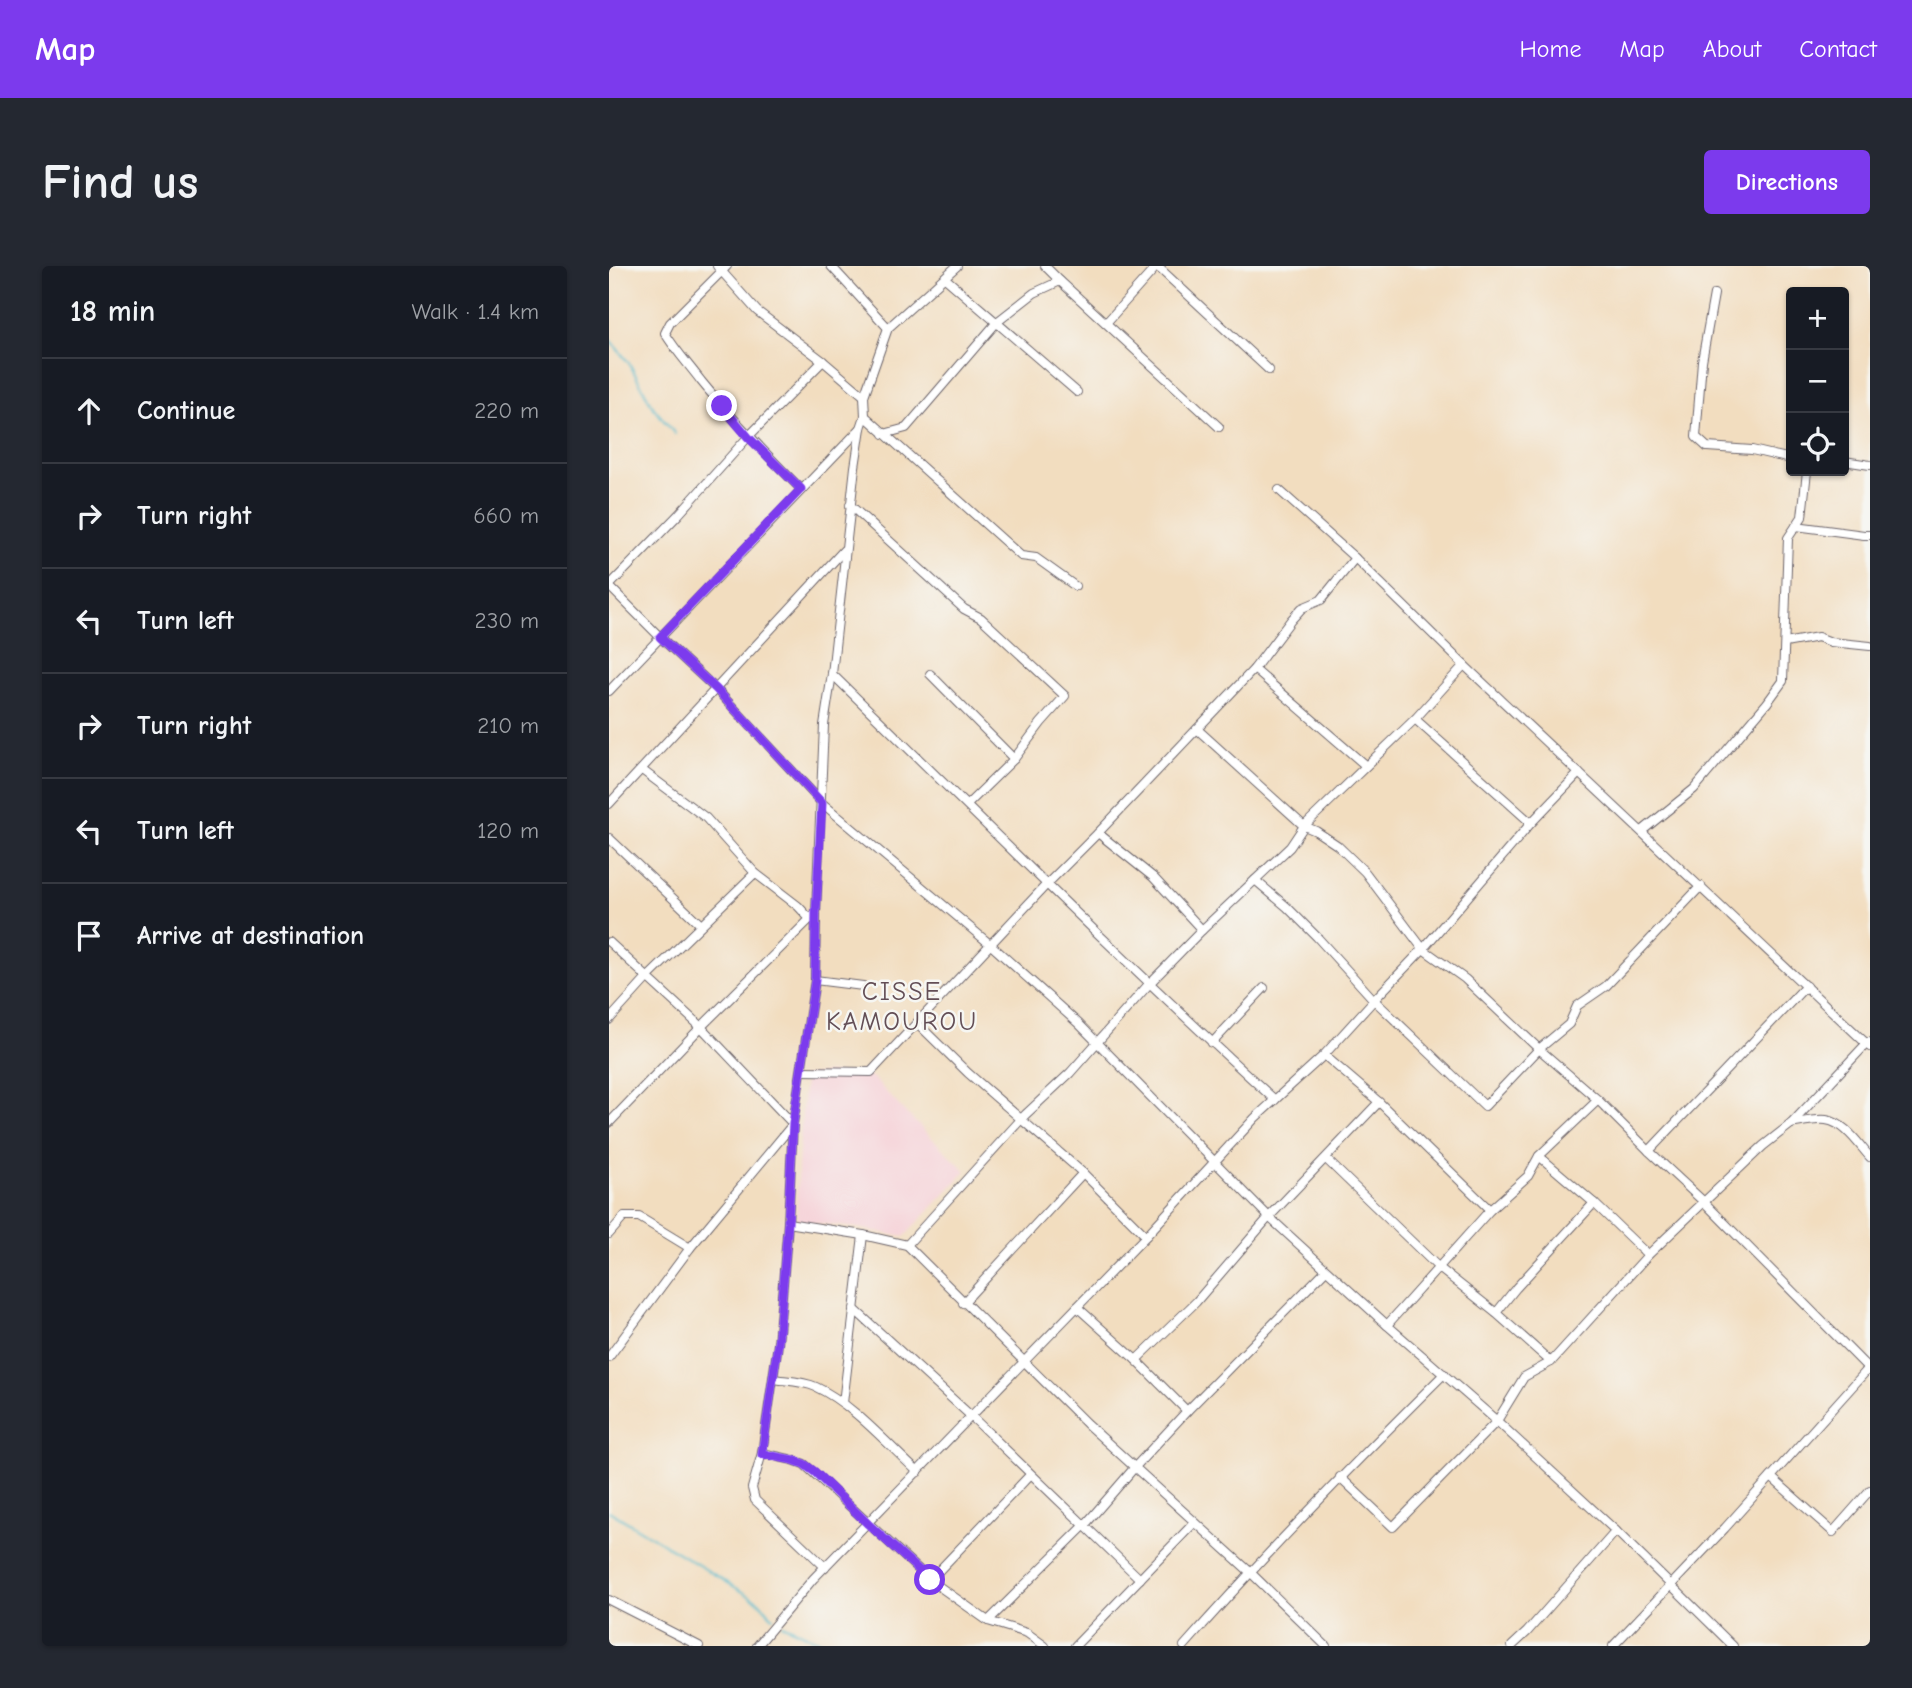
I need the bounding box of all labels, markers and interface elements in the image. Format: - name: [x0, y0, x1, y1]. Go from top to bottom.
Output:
- text: Map: [35, 30, 96, 68]
- text: Home: [1520, 35, 1581, 63]
- text: Map: [1619, 35, 1665, 63]
- text: About: [1703, 35, 1761, 63]
- text: Contact: [1799, 35, 1877, 63]
- button: Directions: [1704, 150, 1870, 214]
- text: Find us: [42, 154, 198, 210]
- map controls: [1786, 287, 1849, 476]
- button: +: [1786, 287, 1849, 350]
- text: 18 min: [70, 294, 155, 329]
- text: Walk · 1.4 km: [412, 298, 539, 325]
- button: −: [1786, 350, 1849, 413]
- route end: [706, 390, 737, 421]
- icon: ahead: [70, 392, 108, 430]
- text: Continue: [137, 396, 235, 426]
- text: 220 m: [474, 397, 539, 424]
- button: locate: [1786, 413, 1849, 476]
- icon: right: [70, 497, 108, 535]
- text: Turn right: [137, 501, 251, 531]
- text: 660 m: [473, 502, 539, 529]
- icon: left: [70, 602, 108, 640]
- text: Turn left: [137, 606, 234, 636]
- text: 230 m: [475, 607, 539, 634]
- icon: right: [70, 707, 108, 745]
- text: Turn right: [137, 711, 251, 741]
- text: 210 m: [477, 712, 539, 739]
- icon: left: [70, 812, 108, 850]
- text: Turn left: [137, 816, 234, 846]
- text: 120 m: [477, 817, 539, 844]
- icon: arrive: [70, 917, 108, 955]
- text: Arrive at destination: [137, 921, 364, 951]
- district label: CISSE KAMOUROU: [826, 977, 978, 1037]
- route start: [914, 1564, 945, 1595]

